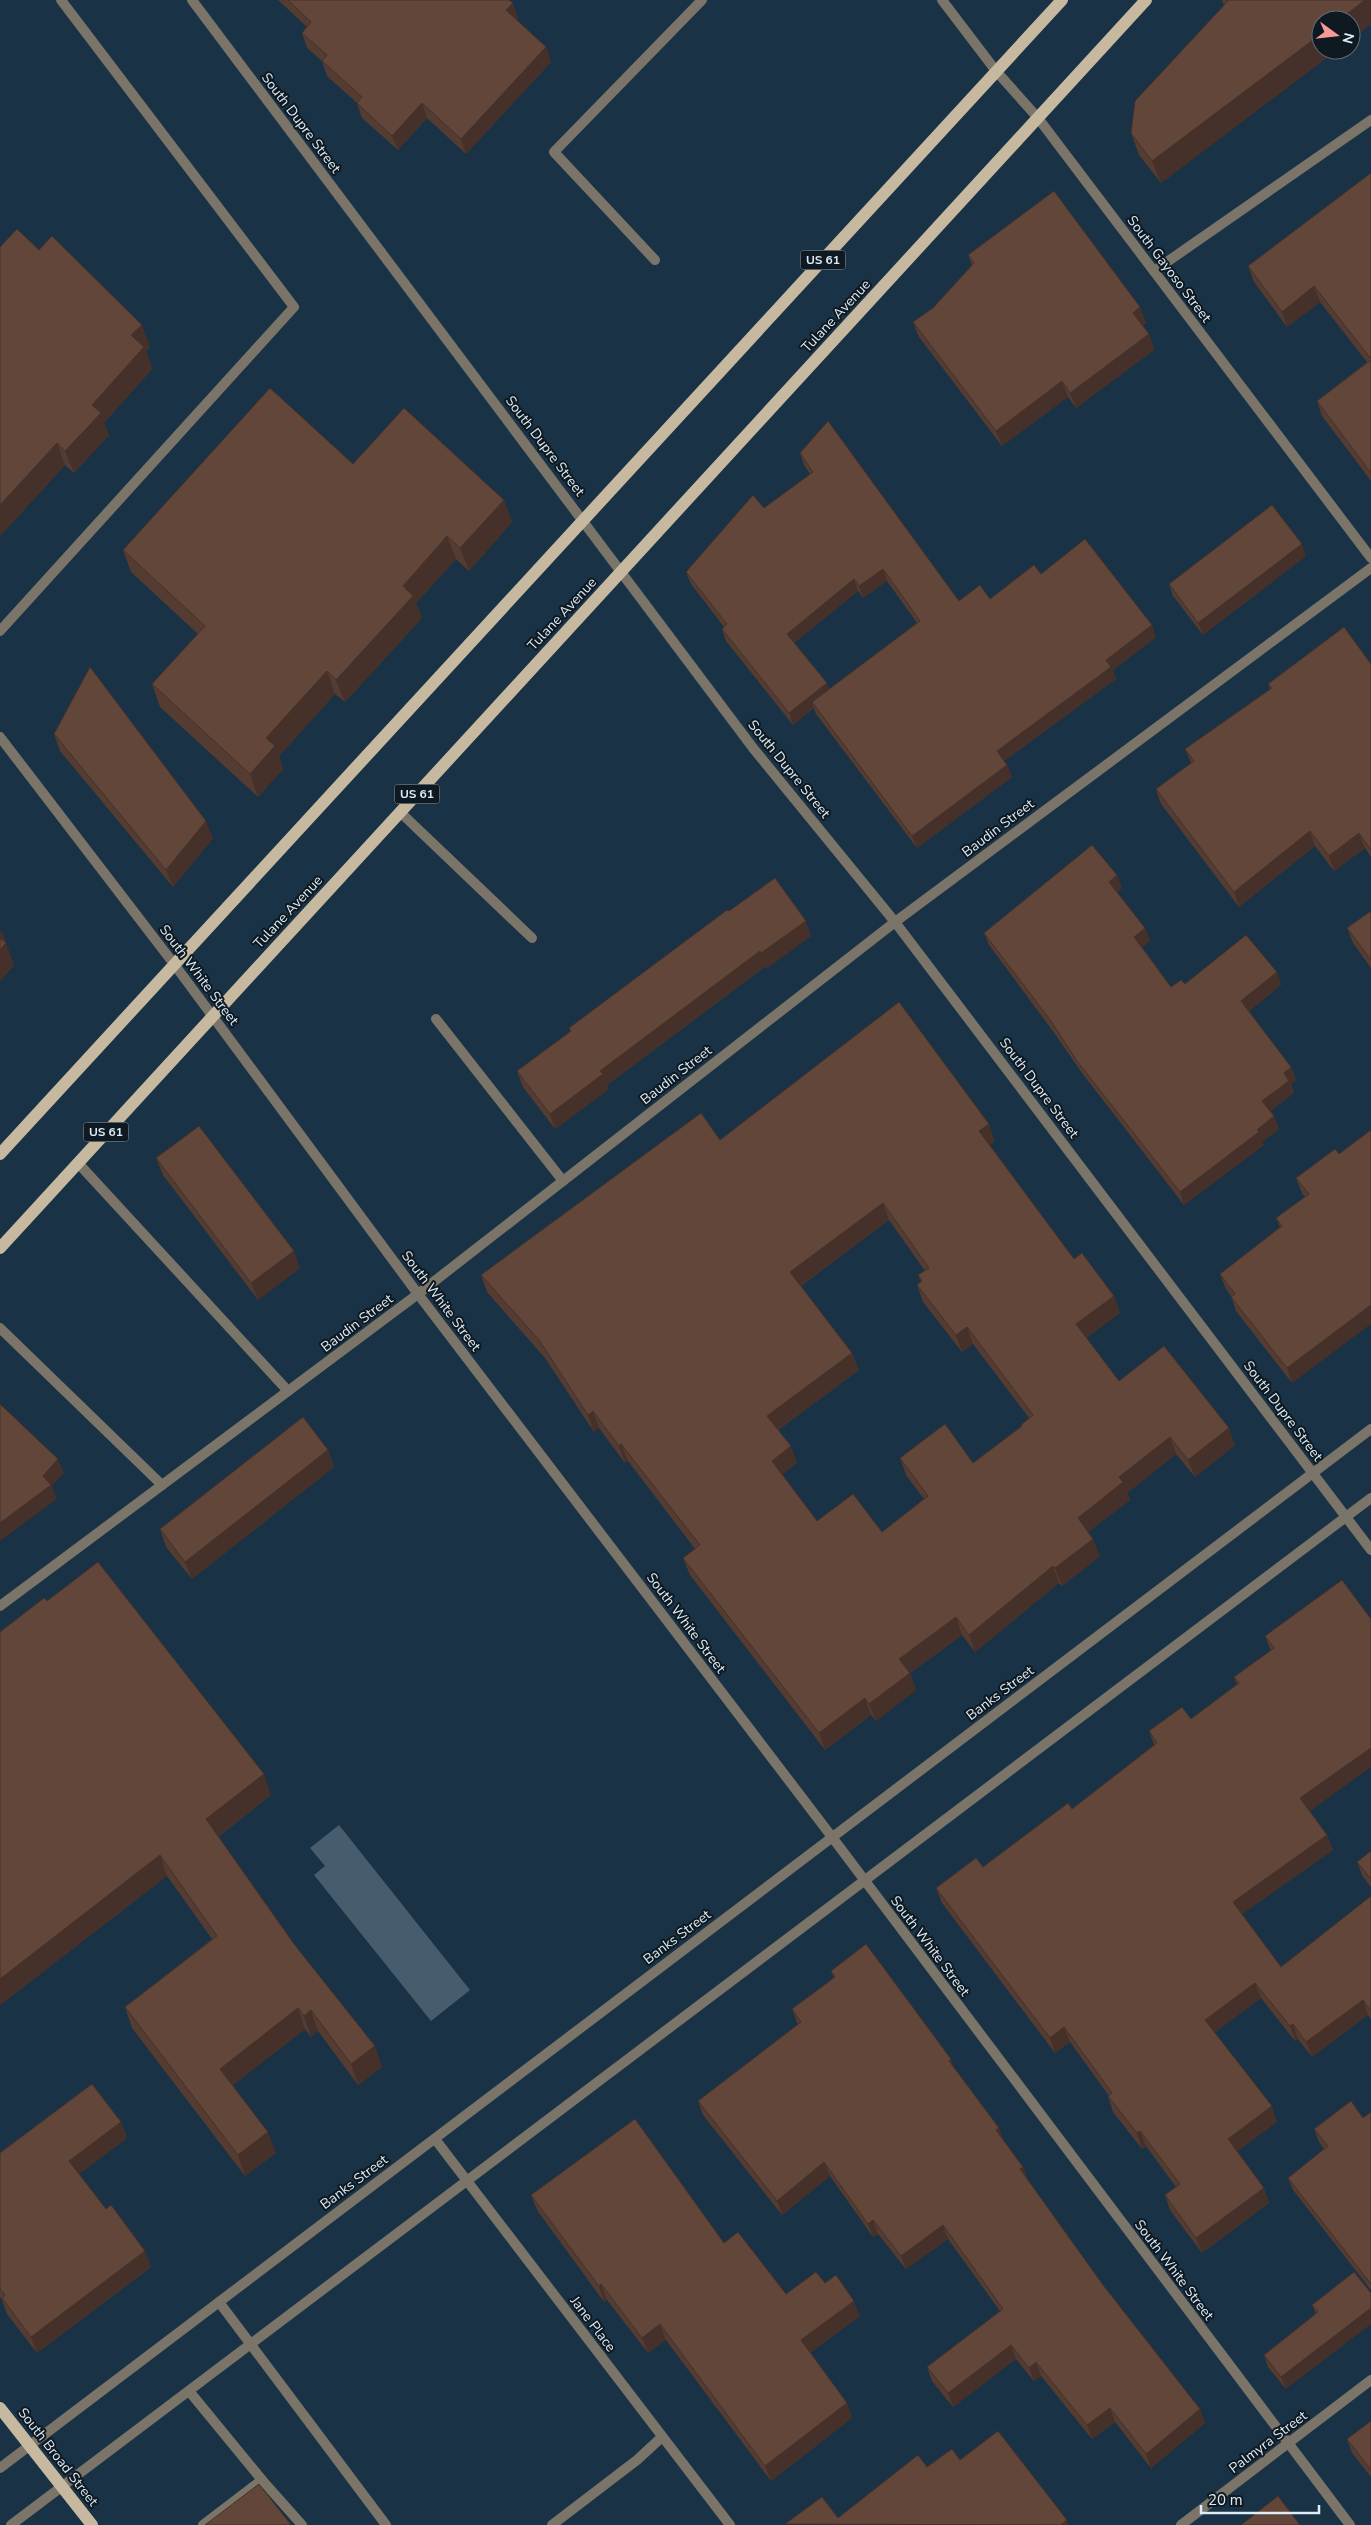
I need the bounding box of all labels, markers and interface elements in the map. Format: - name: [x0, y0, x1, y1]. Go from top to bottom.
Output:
- north arrow: [1311, 10, 1361, 60]
- text: N: [1338, 31, 1359, 46]
- street label: South Dupre Street: [257, 69, 345, 177]
- street label: South Gayoso Street: [1122, 212, 1216, 326]
- road number: US 61: [800, 250, 846, 270]
- street label: Tulane Avenue: [797, 275, 875, 357]
- street label: South Dupre Street: [501, 392, 589, 500]
- street label: Tulane Avenue: [523, 573, 601, 655]
- street label: South Dupre Street: [743, 716, 835, 822]
- road number: US 61: [394, 784, 440, 804]
- street label: Baudin Street: [958, 795, 1038, 861]
- street label: Tulane Avenue: [249, 871, 327, 953]
- street label: South White Street: [155, 921, 243, 1029]
- street label: South Dupre Street: [995, 1034, 1083, 1142]
- street label: Baudin Street: [636, 1041, 716, 1109]
- road number: US 61: [84, 1122, 128, 1142]
- street label: South White Street: [397, 1247, 485, 1355]
- street label: Baudin Street: [317, 1290, 397, 1356]
- street label: South Dupre Street: [1239, 1357, 1327, 1465]
- street label: South White Street: [642, 1569, 730, 1677]
- street label: Banks Street: [962, 1661, 1038, 1725]
- street label: South White Street: [886, 1892, 974, 2000]
- street label: Banks Street: [639, 1905, 715, 1969]
- street label: Banks Street: [316, 2150, 392, 2214]
- street label: South White Street: [1130, 2216, 1218, 2324]
- street label: Jane Place: [565, 2291, 620, 2356]
- street label: South Broad Street: [13, 2404, 103, 2510]
- street label: Palmyra Street: [1225, 2406, 1311, 2478]
- scale bar: [1201, 2482, 1318, 2514]
- text: 20 m: [1208, 2490, 1243, 2510]

